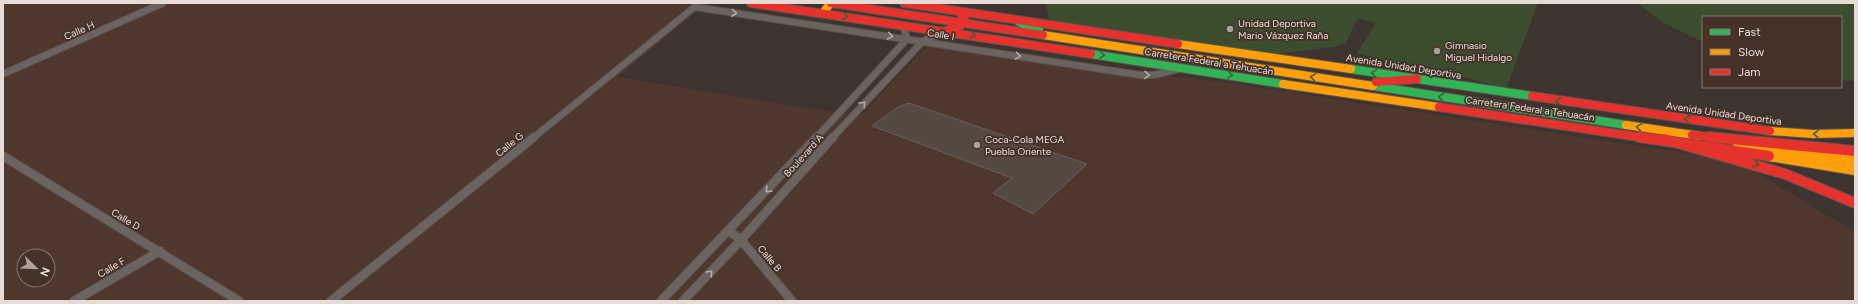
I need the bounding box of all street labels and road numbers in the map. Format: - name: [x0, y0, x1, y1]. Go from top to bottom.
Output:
- street label: Calle H: [62, 18, 97, 43]
- street label: Calle I: [926, 26, 955, 43]
- street label: Carretera Federal a Tehuacán: [1144, 45, 1275, 78]
- street label: Avenida Unidad Deportiva: [1345, 51, 1462, 82]
- street label: Carretera Federal a Tehuacán: [1465, 93, 1596, 124]
- street label: Avenida Unidad Deportiva: [1665, 99, 1783, 128]
- street label: Calle G: [493, 129, 526, 160]
- street label: Boulevard A: [781, 131, 826, 180]
- street label: Calle D: [109, 206, 143, 233]
- street label: Calle B: [755, 242, 784, 274]
- street label: Calle F: [95, 254, 128, 281]

